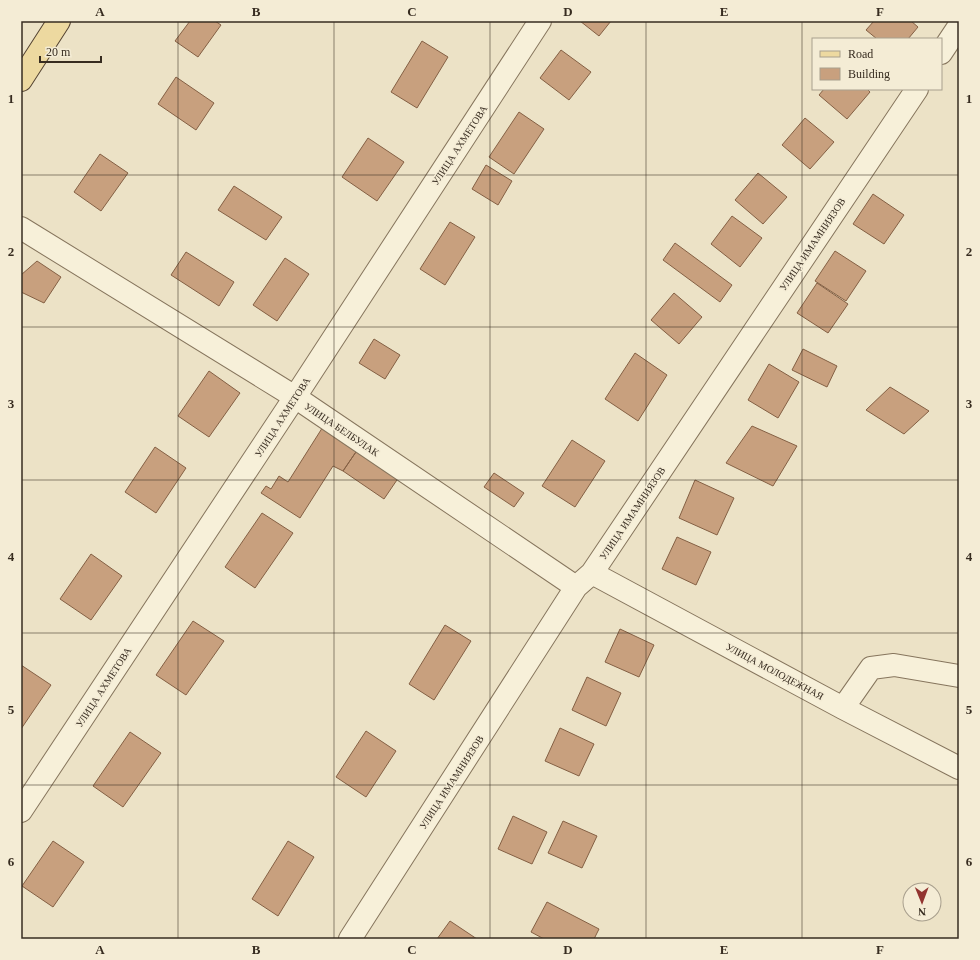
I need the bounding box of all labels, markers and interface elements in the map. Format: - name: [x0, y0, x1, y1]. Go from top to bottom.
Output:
- text: A: [95, 4, 105, 19]
- text: B: [252, 4, 261, 19]
- text: C: [407, 4, 417, 19]
- text: D: [563, 4, 573, 19]
- text: E: [720, 4, 728, 19]
- text: F: [876, 4, 884, 19]
- scale bar: [40, 38, 101, 64]
- legend: [812, 38, 942, 90]
- text: 20 m: [46, 45, 71, 59]
- text: Road: [848, 47, 873, 61]
- text: Building: [848, 67, 890, 81]
- text: 1: [8, 91, 14, 106]
- text: 1: [966, 91, 972, 106]
- street label: УЛИЦА АХМЕТОВА: [430, 103, 490, 187]
- street label: УЛИЦА ИМАМНИЯЗОВ: [777, 196, 848, 293]
- text: 2: [8, 244, 14, 259]
- text: 2: [966, 244, 972, 259]
- street label: УЛИЦА АХМЕТОВА: [253, 375, 313, 459]
- text: 3: [8, 396, 15, 411]
- text: 3: [966, 396, 973, 411]
- street label: УЛИЦА БЕЛБУЛАК: [302, 400, 381, 459]
- street label: УЛИЦА ИМАМНИЯЗОВ: [597, 465, 668, 562]
- text: 4: [8, 549, 15, 564]
- text: 4: [966, 549, 973, 564]
- street label: УЛИЦА МОЛОДЕЖНАЯ: [724, 641, 826, 702]
- street label: УЛИЦА АХМЕТОВА: [74, 645, 134, 729]
- text: 5: [8, 702, 15, 717]
- text: 5: [966, 702, 973, 717]
- street label: УЛИЦА ИМАМНИЯЗОВ: [417, 733, 486, 831]
- text: 6: [8, 854, 15, 869]
- text: 6: [966, 854, 973, 869]
- north arrow: [902, 882, 942, 922]
- text: N: [918, 906, 926, 918]
- text: A: [95, 942, 105, 957]
- text: B: [252, 942, 261, 957]
- text: C: [407, 942, 417, 957]
- text: D: [563, 942, 573, 957]
- text: E: [720, 942, 728, 957]
- text: F: [876, 942, 884, 957]

